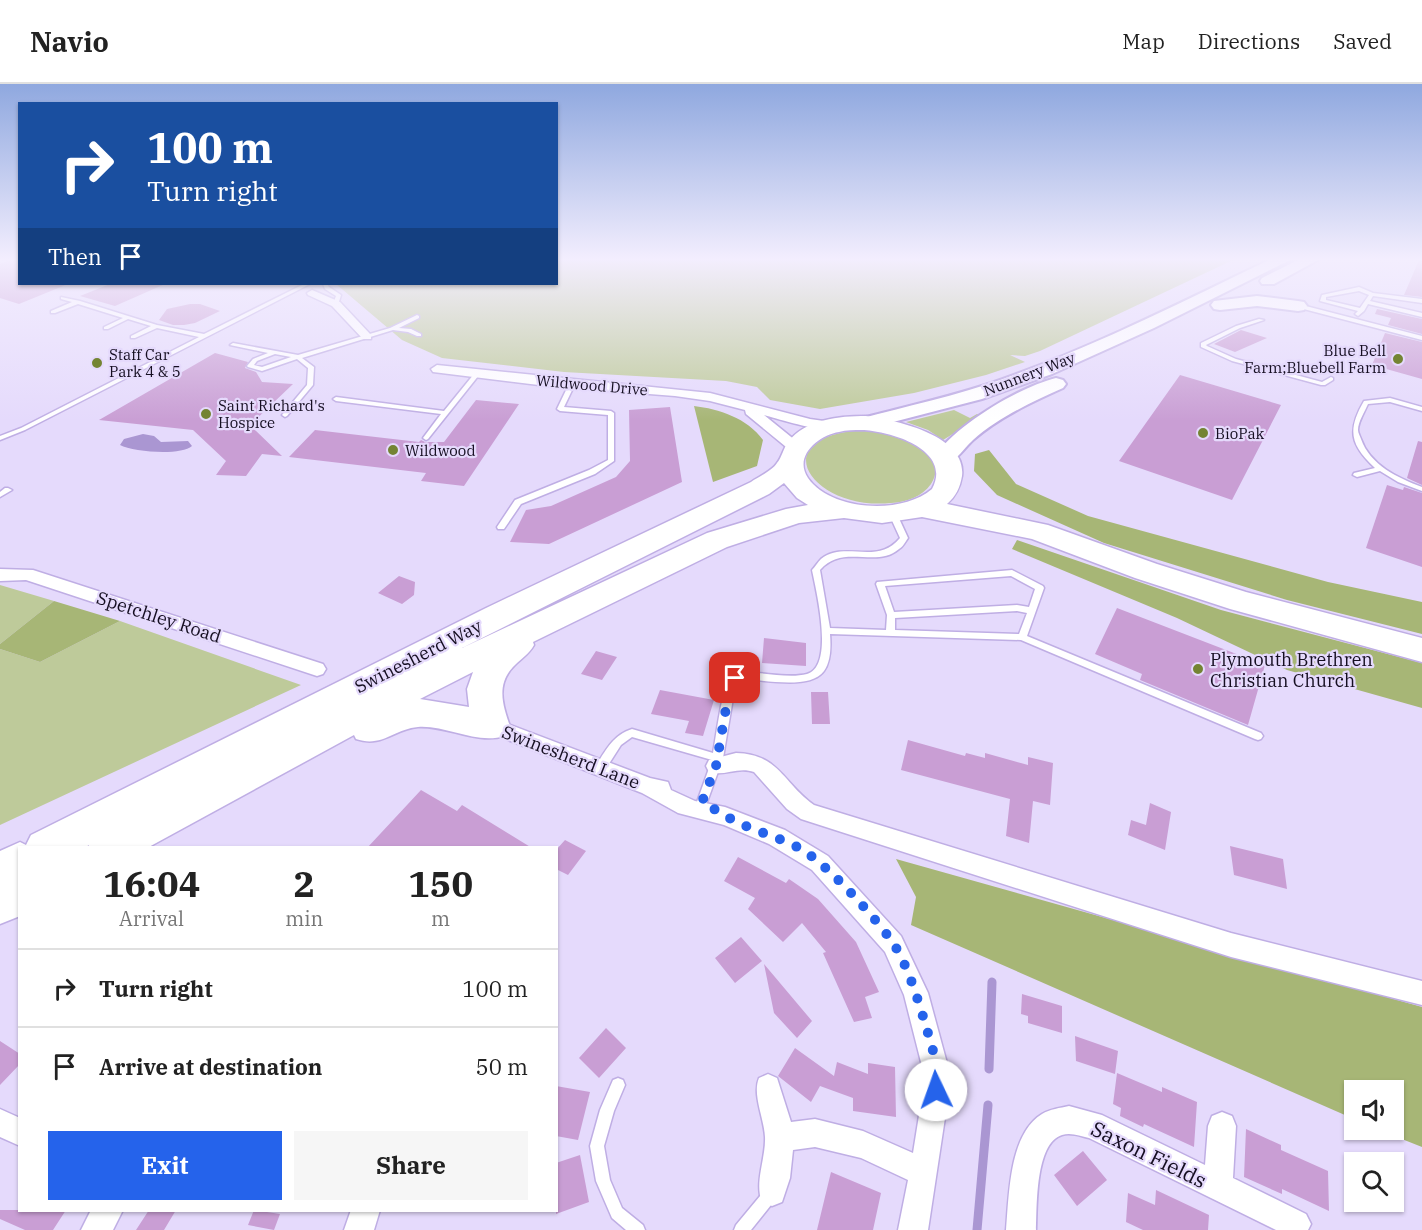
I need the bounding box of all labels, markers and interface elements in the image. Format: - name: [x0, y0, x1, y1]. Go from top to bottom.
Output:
- text: Navio: [30, 23, 109, 60]
- text: Map: [1122, 27, 1165, 55]
- text: Directions: [1198, 27, 1300, 55]
- text: Saved: [1333, 27, 1392, 55]
- text: 100 m: [147, 120, 273, 175]
- icon: right: [48, 126, 126, 204]
- text: Turn right: [147, 173, 278, 208]
- icon: arrive: [114, 240, 147, 273]
- text: Then: [48, 242, 102, 271]
- place label: Blue Bell Farm;Bluebell Farm: [1244, 341, 1386, 377]
- place label: Staff Car Park 4 & 5: [109, 345, 181, 381]
- street label: Nunnery Way: [981, 348, 1077, 400]
- marker: Blue Bell Farm;Bluebell Farm: [1391, 352, 1405, 366]
- marker: Staff Car Park 4 & 5: [90, 356, 104, 370]
- street label: Wildwood Drive: [535, 371, 649, 399]
- place label: Saint Richard's Hospice: [218, 396, 325, 432]
- marker: Saint Richard's Hospice: [199, 407, 213, 421]
- place label: BioPak: [1215, 424, 1265, 443]
- marker: BioPak: [1196, 426, 1210, 440]
- place label: Wildwood: [405, 441, 476, 460]
- marker: Wildwood: [386, 443, 400, 457]
- street label: Spetchley Road: [94, 586, 224, 648]
- street label: Swinesherd Way: [351, 614, 486, 698]
- place label: Plymouth Brethren Christian Church: [1210, 648, 1373, 692]
- pin: [709, 652, 760, 703]
- icon: arrive: [718, 661, 751, 694]
- marker: Plymouth Brethren Christian Church: [1191, 662, 1205, 676]
- street label: Swinesherd Lane: [499, 720, 643, 794]
- text: 16:04: [103, 860, 200, 907]
- text: 2: [293, 860, 315, 907]
- text: 150: [408, 860, 473, 907]
- text: Arrival: [119, 905, 184, 932]
- text: min: [285, 905, 323, 932]
- text: m: [431, 905, 450, 932]
- icon: right: [48, 972, 81, 1005]
- text: Turn right: [99, 974, 213, 1003]
- text: 100 m: [462, 974, 528, 1003]
- icon: arrive: [48, 1050, 81, 1083]
- text: Arrive at destination: [99, 1052, 322, 1081]
- text: 50 m: [476, 1052, 528, 1081]
- position arrow: [904, 1058, 968, 1122]
- map controls: [1344, 1080, 1404, 1212]
- button: sound: [1344, 1080, 1404, 1140]
- street label: Saxon Fields: [1087, 1114, 1211, 1194]
- button: Exit: [48, 1131, 282, 1200]
- button: Share: [294, 1131, 528, 1200]
- button: search: [1344, 1152, 1404, 1212]

